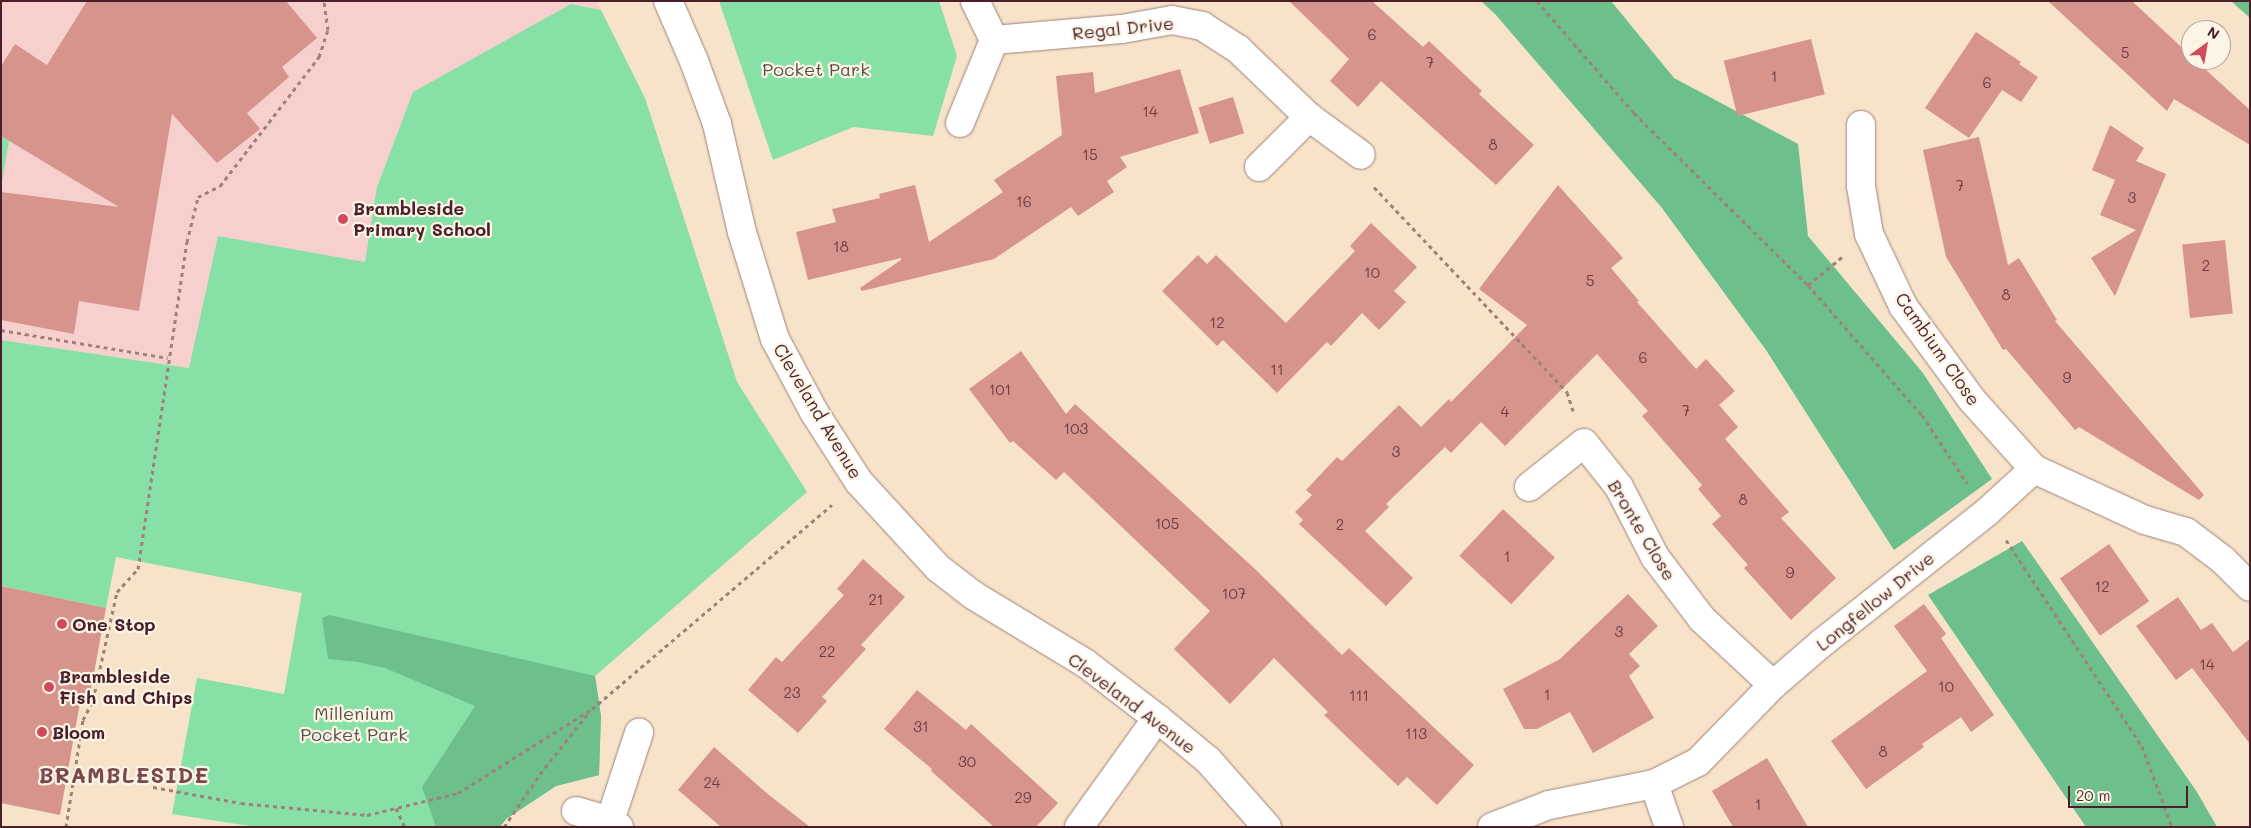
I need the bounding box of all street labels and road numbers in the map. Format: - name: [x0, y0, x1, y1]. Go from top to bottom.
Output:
- street label: Regal Drive: [1071, 12, 1175, 44]
- street label: Cambium Close: [1891, 288, 1985, 410]
- street label: Cleveland Avenue: [769, 339, 867, 483]
- street label: Bronte Close: [1603, 476, 1681, 584]
- street label: Longfellow Drive: [1812, 547, 1938, 655]
- street label: Cleveland Avenue: [1064, 648, 1200, 758]

